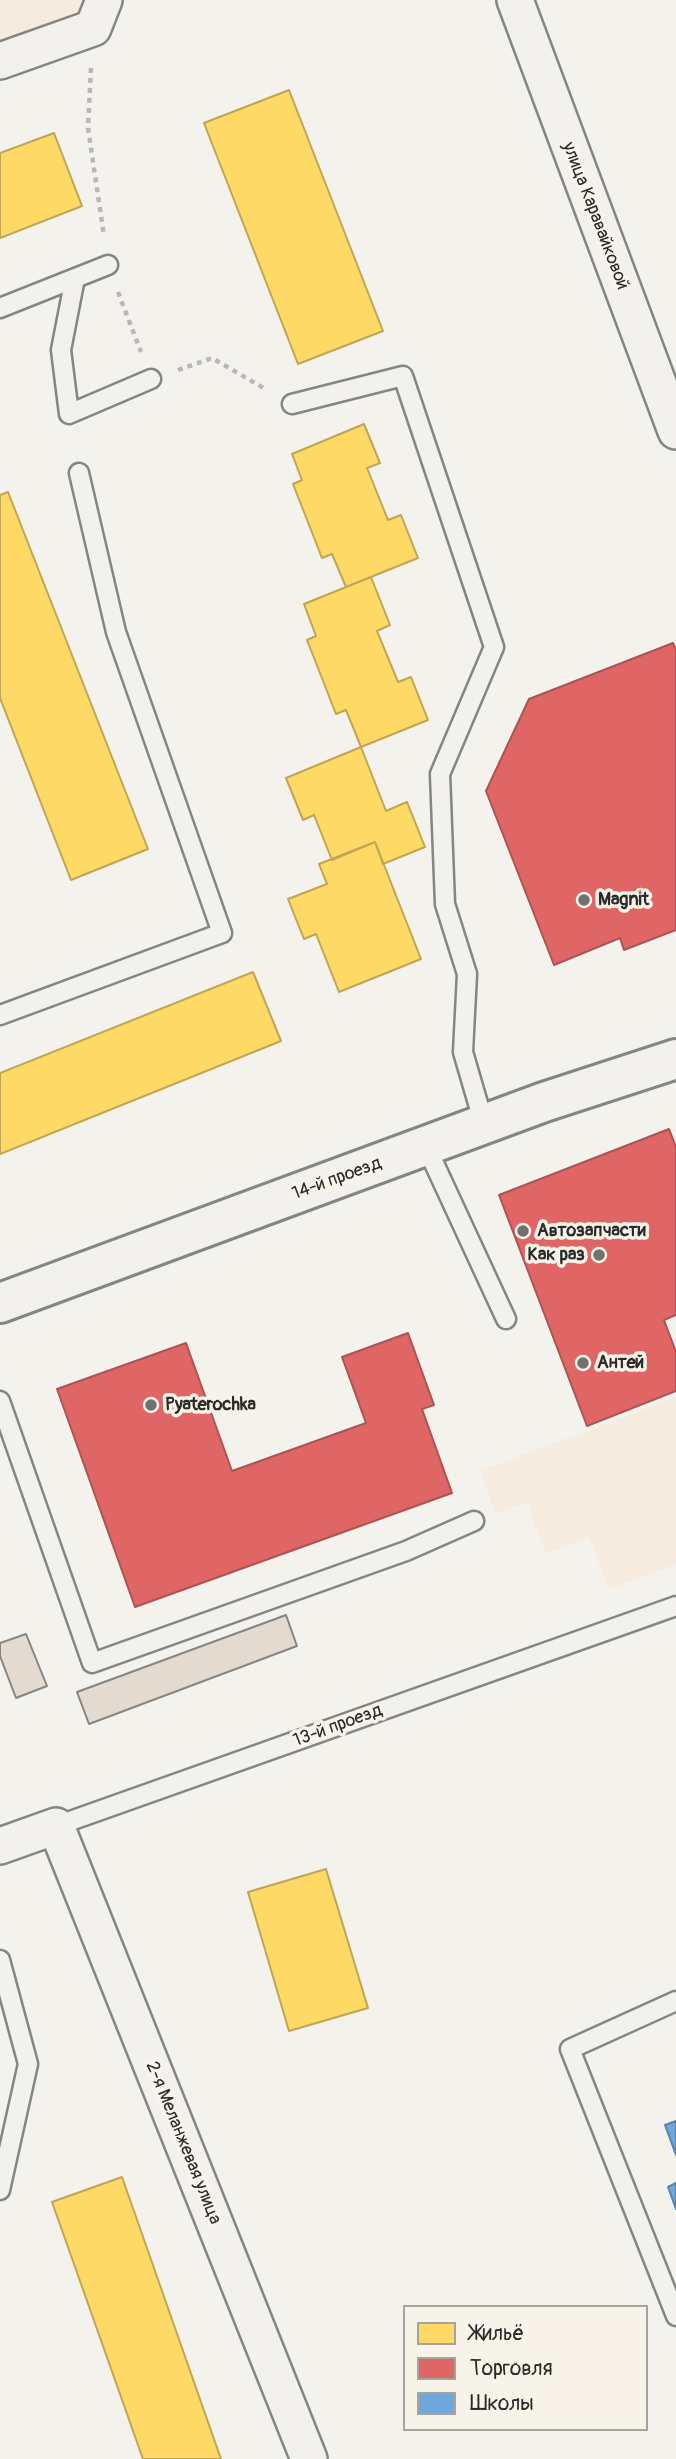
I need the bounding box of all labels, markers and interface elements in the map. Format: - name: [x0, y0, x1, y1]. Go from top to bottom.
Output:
- street label: улица Каравайковой: [557, 139, 633, 293]
- place label: Magnit: [598, 889, 649, 911]
- marker: Magnit: [576, 892, 592, 908]
- street label: 14-й проезд: [289, 1153, 385, 1205]
- place label: Автозапчасти: [537, 1220, 646, 1242]
- marker: Автозапчасти: [515, 1223, 531, 1239]
- place label: Как раз: [528, 1244, 585, 1266]
- marker: Как раз: [591, 1247, 607, 1263]
- place label: Антей: [597, 1352, 644, 1374]
- marker: Антей: [575, 1355, 591, 1371]
- place label: Pyaterochka: [165, 1394, 256, 1416]
- marker: Pyaterochka: [143, 1397, 159, 1413]
- street label: 13-й проезд: [291, 1700, 385, 1752]
- street label: 2-я Меланжевая улица: [140, 2058, 226, 2228]
- legend: [403, 2305, 648, 2431]
- text: Жильё: [470, 2320, 524, 2347]
- text: Торговля: [470, 2355, 553, 2382]
- text: Школы: [470, 2390, 534, 2417]

